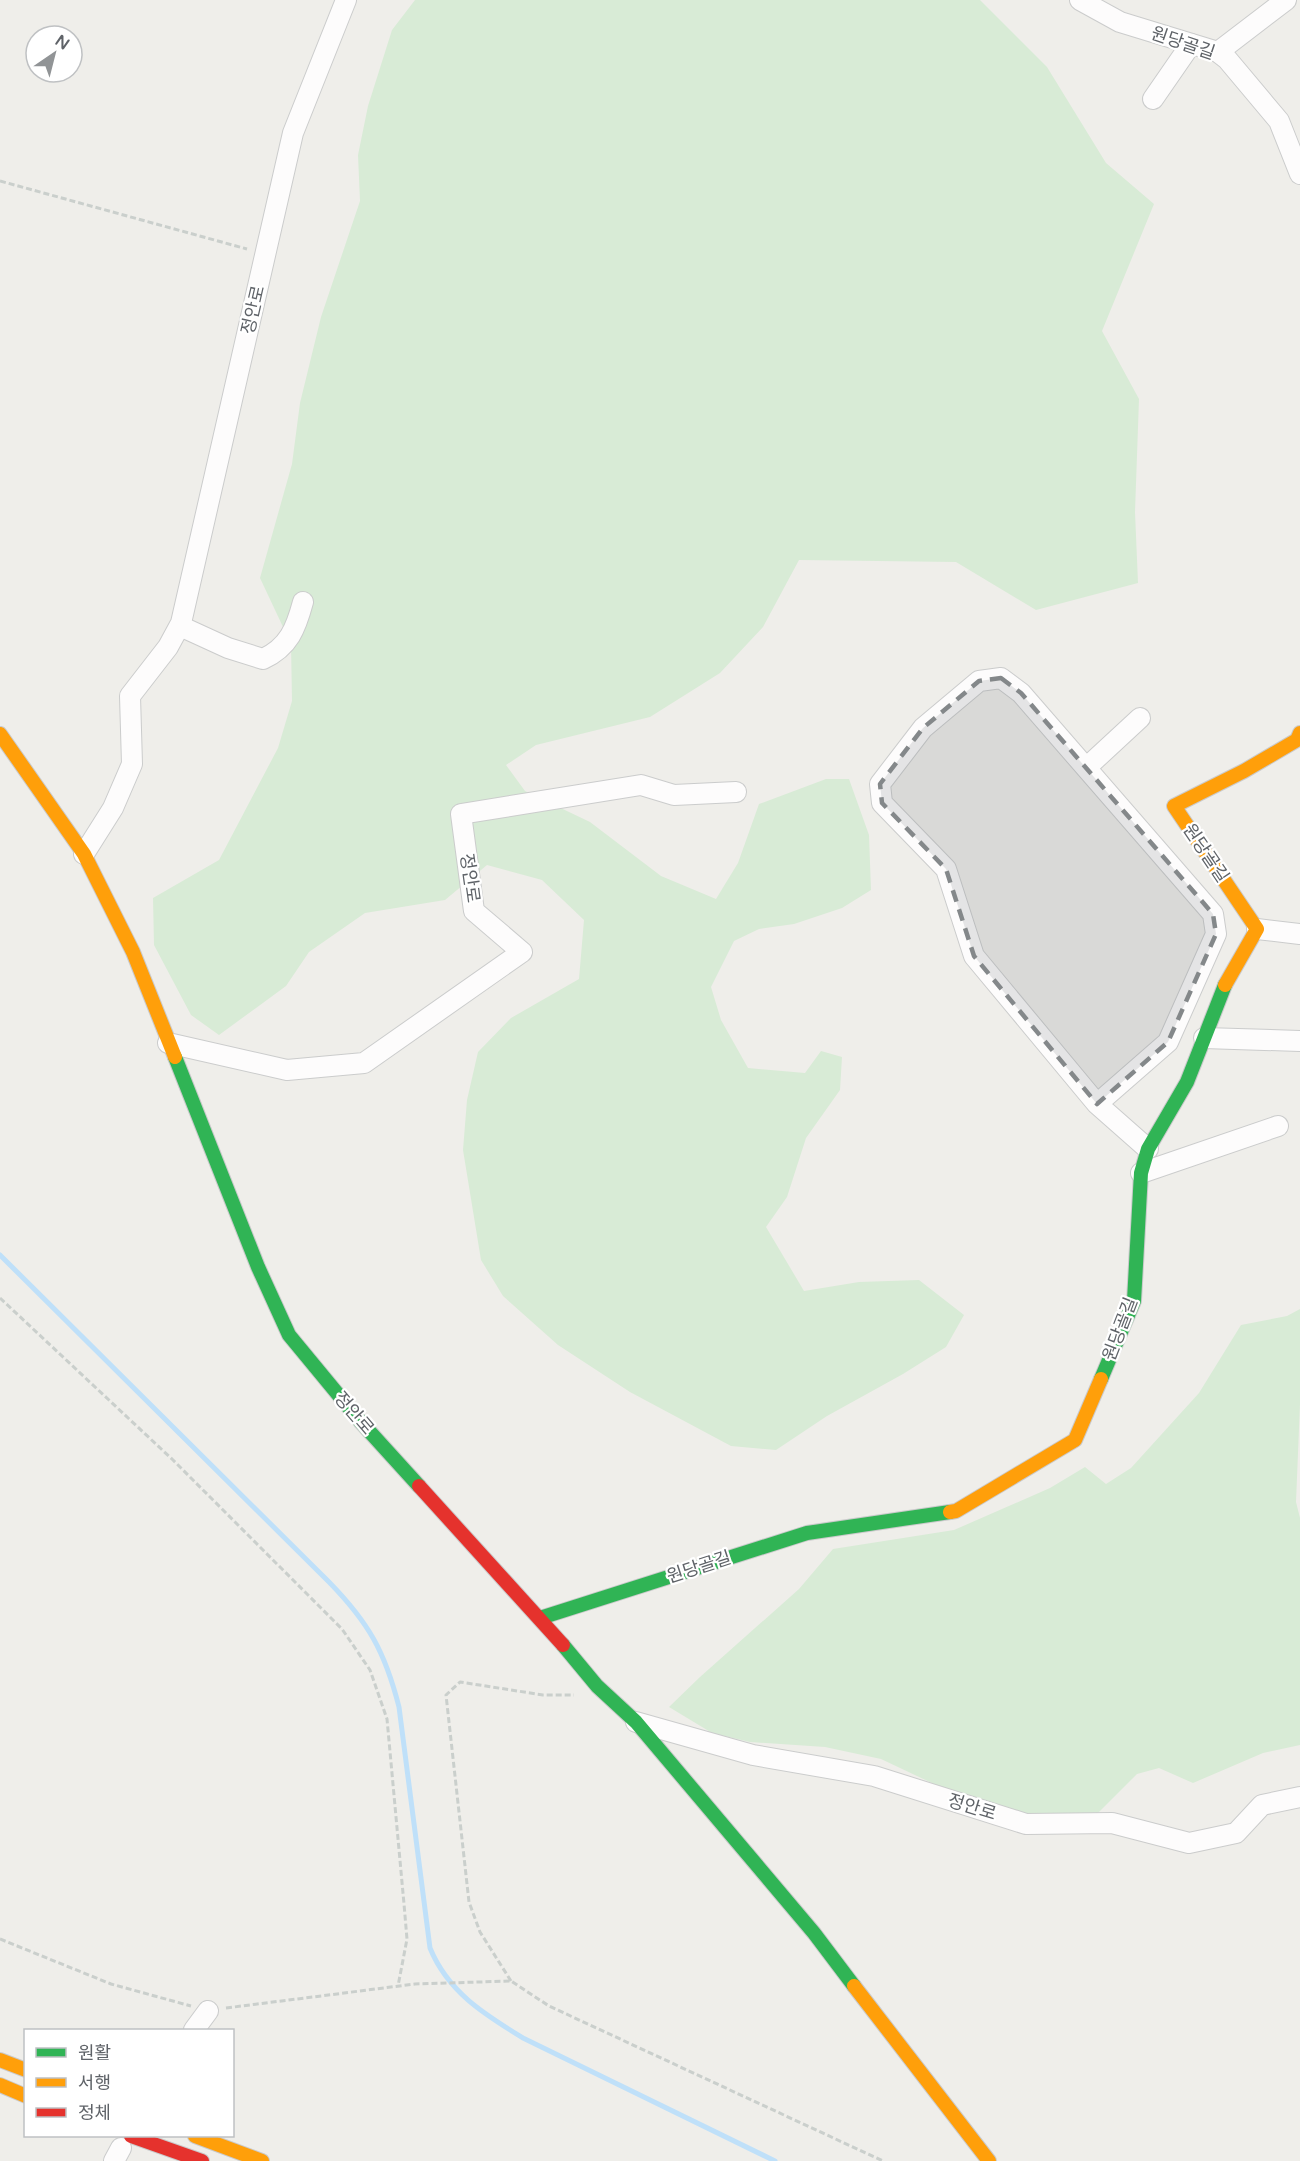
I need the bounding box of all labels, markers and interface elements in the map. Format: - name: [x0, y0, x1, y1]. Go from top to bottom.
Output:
- street label: 원당골길: [1148, 22, 1218, 64]
- north arrow: [24, 24, 84, 84]
- text: N: [51, 31, 73, 54]
- street label: 정안로: [237, 283, 269, 337]
- street label: 원당골길: [1178, 819, 1234, 887]
- street label: 정안로: [456, 852, 484, 904]
- street label: 원당골길: [1098, 1294, 1142, 1364]
- street label: 정안로: [329, 1387, 379, 1439]
- street label: 원당골길: [664, 1546, 734, 1588]
- street label: 정안로: [945, 1789, 999, 1825]
- legend: [24, 2029, 234, 2137]
- text: 원활: [78, 2042, 111, 2064]
- text: 서행: [78, 2072, 111, 2094]
- text: 정체: [78, 2102, 111, 2124]

